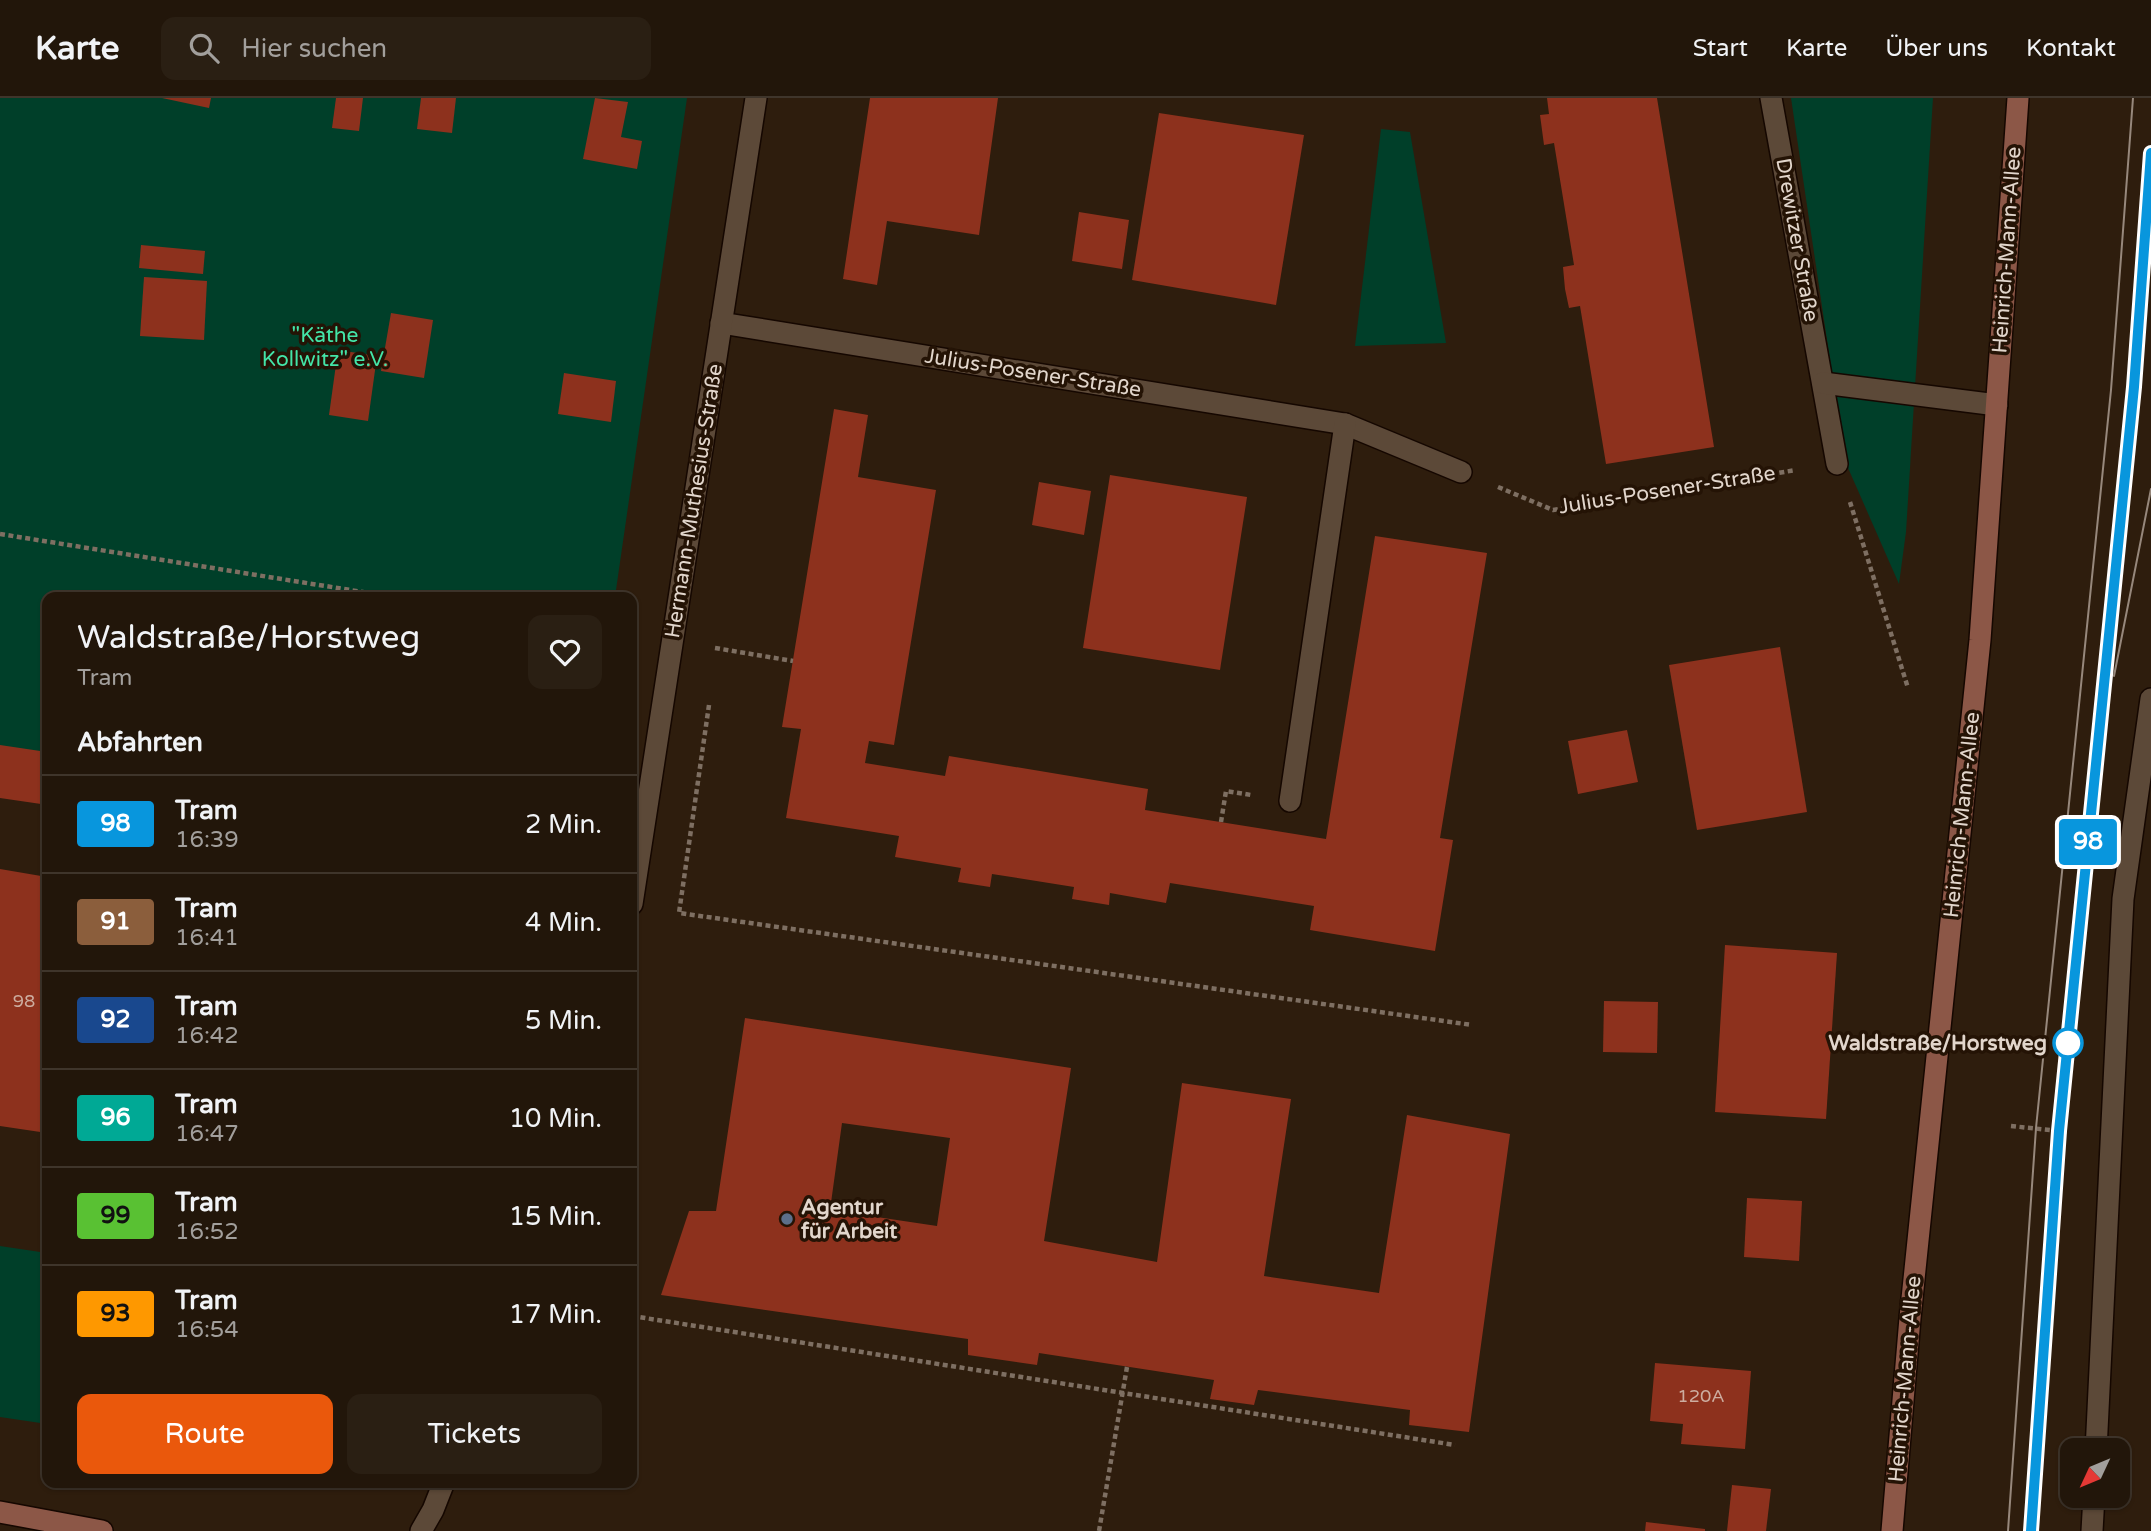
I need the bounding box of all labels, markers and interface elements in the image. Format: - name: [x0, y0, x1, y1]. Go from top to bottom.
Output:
- search box: [161, 17, 651, 80]
- text: Karte: [35, 29, 119, 68]
- icon: search: [185, 29, 223, 67]
- text: Hier suchen: [241, 33, 387, 64]
- text: Start: [1693, 34, 1748, 63]
- text: Karte: [1786, 34, 1847, 63]
- text: Über uns: [1885, 34, 1988, 63]
- text: Kontakt: [2026, 34, 2116, 63]
- street label: Heinrich-Mann-Allee: [1987, 146, 2027, 354]
- street label: Drewitzer Straße: [1770, 156, 1824, 324]
- park label: "Käthe Kollwitz" e.V.: [262, 323, 388, 372]
- street label: Julius-Posener-Straße: [923, 344, 1143, 402]
- street label: Hermann-Muthesius-Straße: [660, 362, 728, 640]
- street label: Julius-Posener-Straße: [1557, 461, 1777, 519]
- button: heart: [528, 615, 602, 689]
- text: Waldstraße/Horstweg: [77, 618, 420, 657]
- text: Tram: [77, 664, 132, 692]
- street label: Heinrich-Mann-Allee: [1939, 711, 1985, 919]
- text: Abfahrten: [77, 727, 203, 758]
- text: Tram: [175, 795, 238, 826]
- text: 98: [100, 809, 131, 838]
- text: 2 Min.: [525, 809, 602, 840]
- line badge: 98: [2056, 819, 2120, 865]
- text: 16:39: [175, 826, 239, 854]
- text: 98: [2073, 827, 2103, 856]
- text: Tram: [175, 893, 238, 924]
- text: 91: [100, 907, 131, 936]
- text: 4 Min.: [525, 907, 602, 938]
- text: 16:41: [175, 924, 239, 952]
- house number: 98: [13, 990, 35, 1012]
- text: Tram: [175, 991, 238, 1022]
- text: 92: [100, 1005, 131, 1034]
- text: 5 Min.: [525, 1005, 602, 1036]
- text: 16:42: [175, 1022, 239, 1050]
- marker: Waldstraße/Horstweg: [2053, 1028, 2083, 1058]
- place label: Waldstraße/Horstweg: [1829, 1031, 2047, 1056]
- text: Tram: [175, 1089, 238, 1120]
- text: 96: [100, 1103, 131, 1132]
- text: 10 Min.: [509, 1103, 602, 1134]
- text: 16:47: [175, 1120, 239, 1148]
- text: Tram: [175, 1187, 238, 1218]
- place label: Agentur für Arbeit: [801, 1195, 897, 1244]
- text: 99: [100, 1201, 131, 1230]
- text: 15 Min.: [509, 1201, 602, 1232]
- marker: Agentur für Arbeit: [779, 1211, 795, 1227]
- text: 16:52: [175, 1218, 239, 1246]
- street label: Heinrich-Mann-Allee: [1884, 1275, 1926, 1483]
- text: Tram: [175, 1285, 238, 1316]
- text: 93: [100, 1299, 131, 1328]
- text: 17 Min.: [509, 1299, 602, 1330]
- text: 16:54: [175, 1316, 239, 1344]
- house number: 120A: [1677, 1385, 1725, 1407]
- button: Route: [77, 1394, 333, 1474]
- button: Tickets: [347, 1394, 602, 1474]
- north arrow: [2060, 1438, 2130, 1508]
- map controls: [2060, 1438, 2130, 1508]

